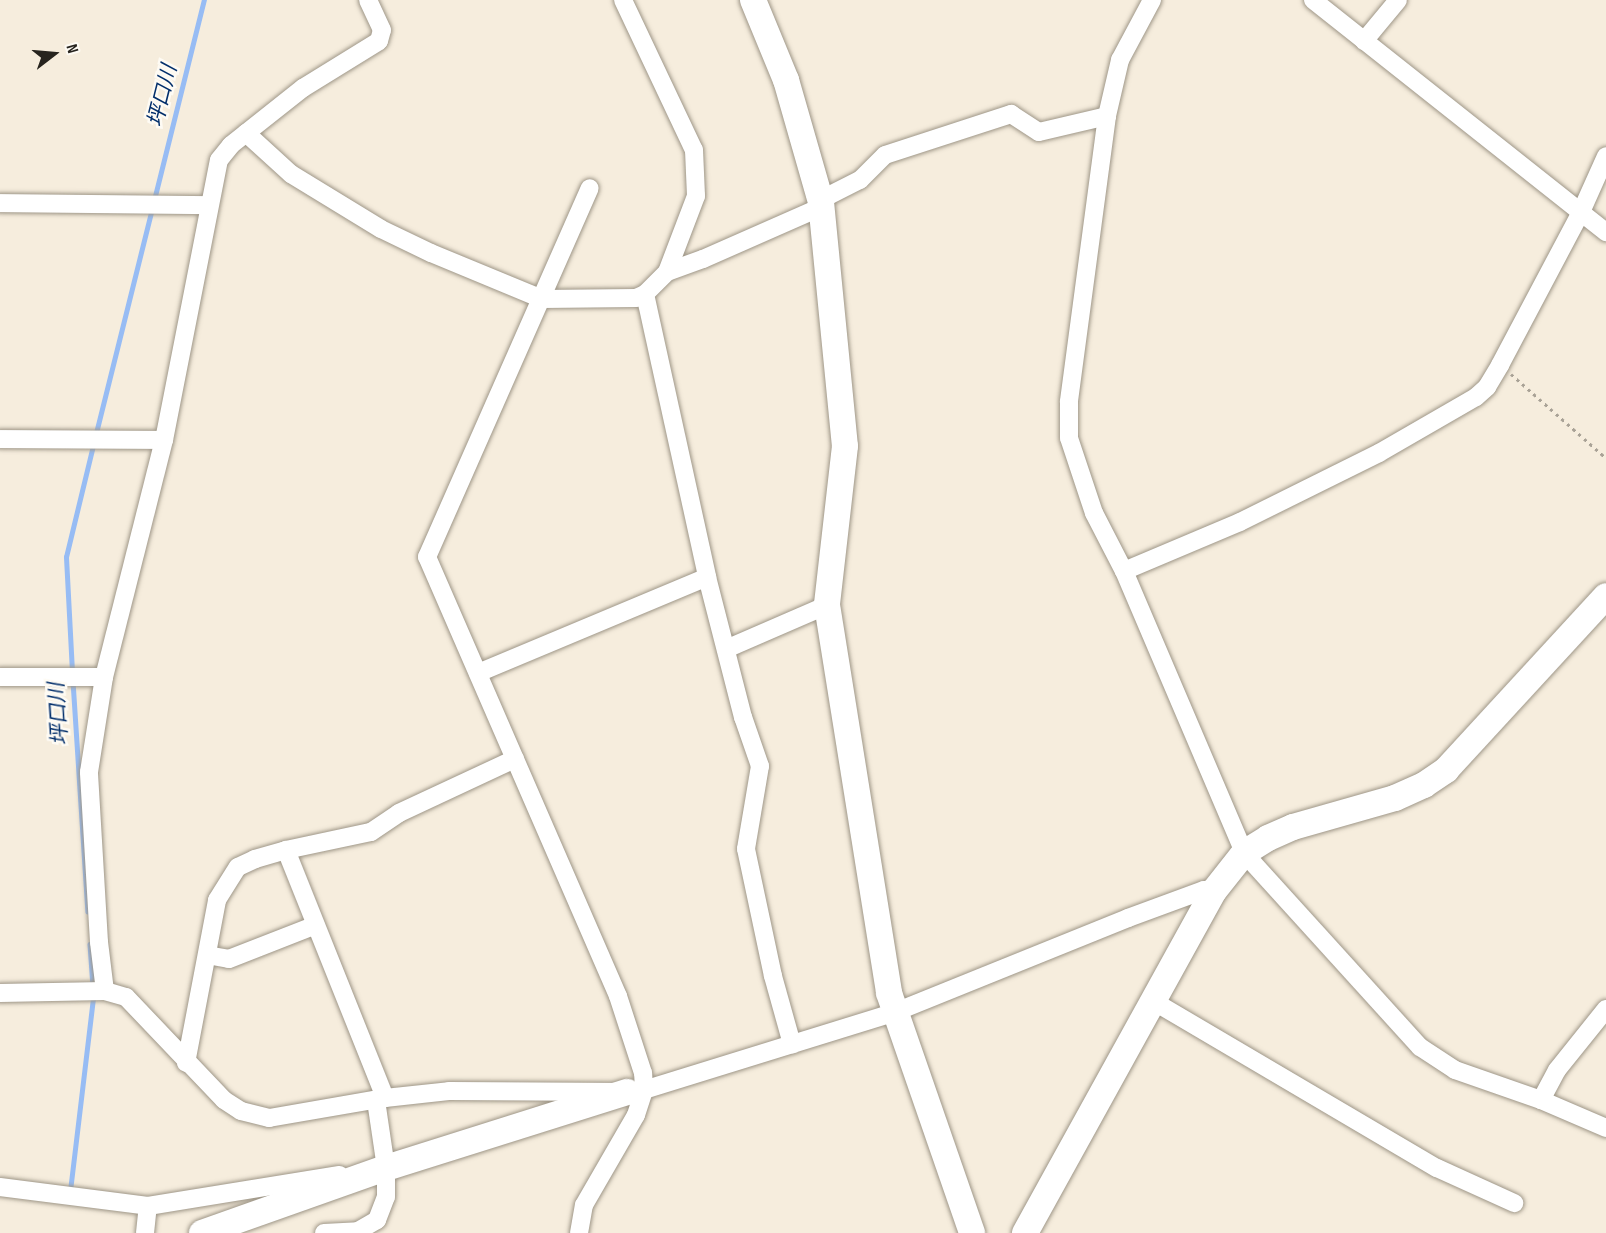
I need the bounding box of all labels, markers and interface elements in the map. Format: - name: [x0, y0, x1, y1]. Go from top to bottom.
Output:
- north arrow: [24, 24, 84, 84]
- text: N: [61, 42, 82, 56]
- water label: 坪口川: [143, 62, 183, 130]
- water label: 坪口川: [44, 682, 74, 746]

